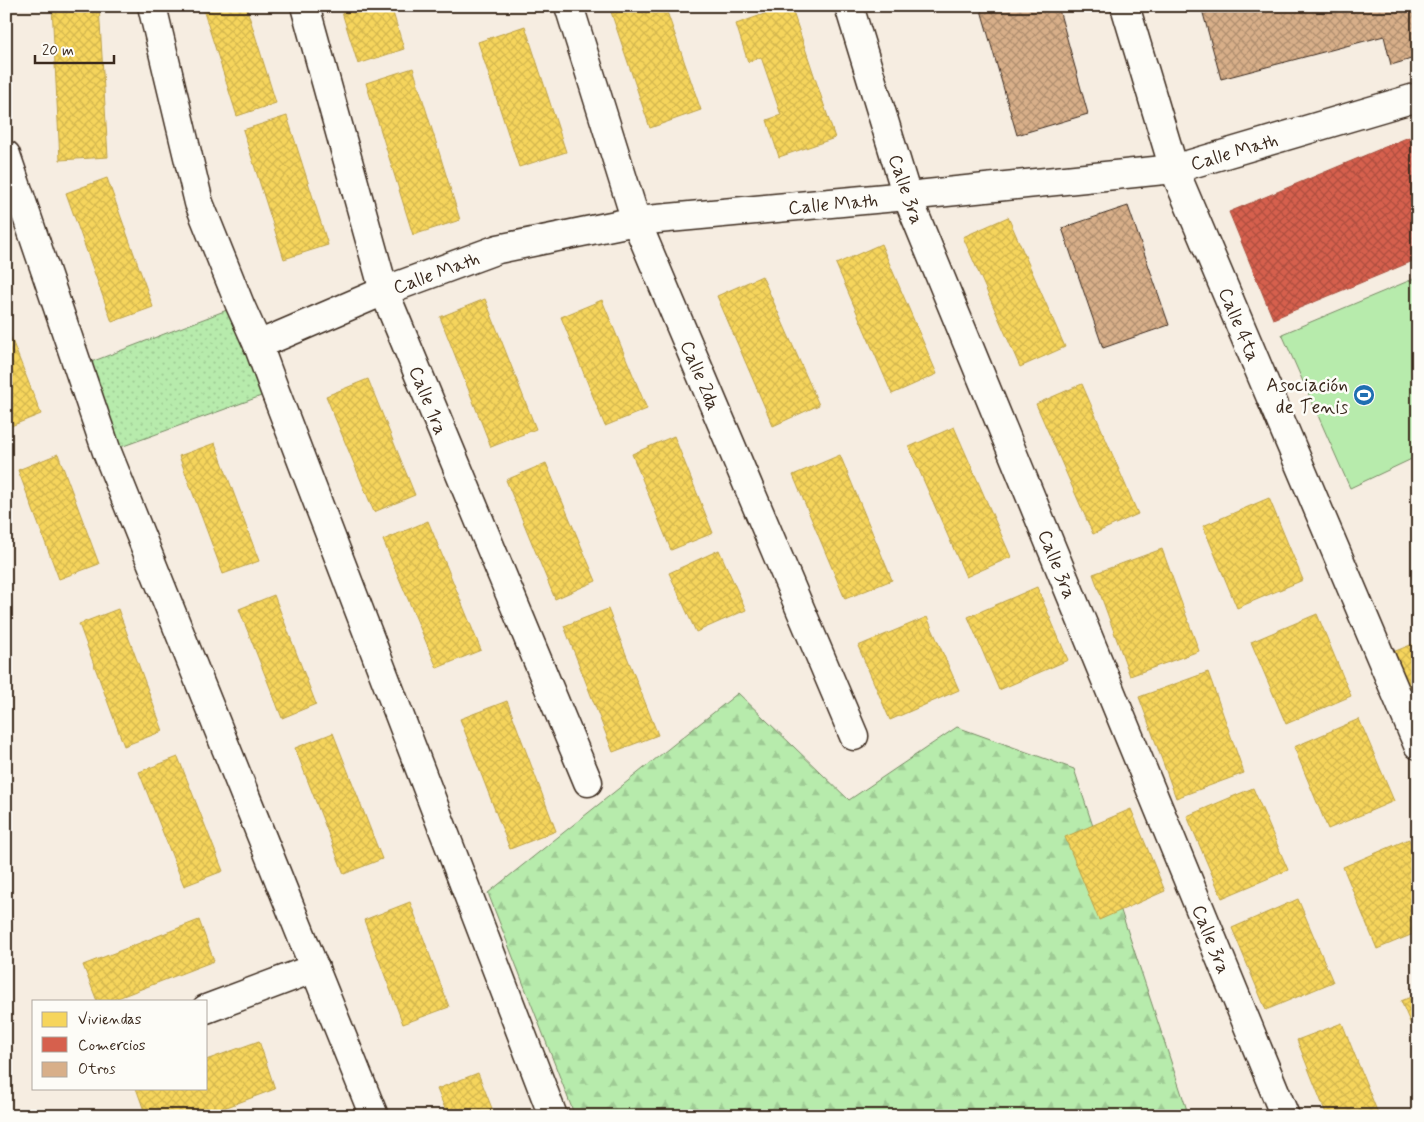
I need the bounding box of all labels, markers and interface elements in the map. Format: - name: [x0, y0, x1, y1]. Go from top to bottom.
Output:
- scale bar: [35, 32, 114, 64]
- text: 20 m: [42, 41, 74, 61]
- street label: Calle Math: [1188, 128, 1281, 177]
- street label: Calle 3ra: [882, 151, 929, 228]
- street label: Calle Math: [787, 188, 879, 221]
- street label: Calle Math: [390, 246, 483, 301]
- street label: Calle 4ta: [1212, 284, 1265, 365]
- street label: Calle 2da: [674, 337, 725, 414]
- street label: Calle 1ra: [402, 362, 453, 439]
- place label: Asociación de Tenis: [1266, 373, 1349, 420]
- sports icon: Asociación de Tenis: [1352, 383, 1376, 407]
- street label: Calle 3ra: [1031, 526, 1082, 603]
- street label: Calle 3ra: [1185, 901, 1236, 978]
- legend: [32, 1000, 208, 1090]
- text: Viviendas: [78, 1010, 142, 1030]
- text: Comercios: [78, 1036, 146, 1056]
- text: Otros: [78, 1060, 116, 1080]

